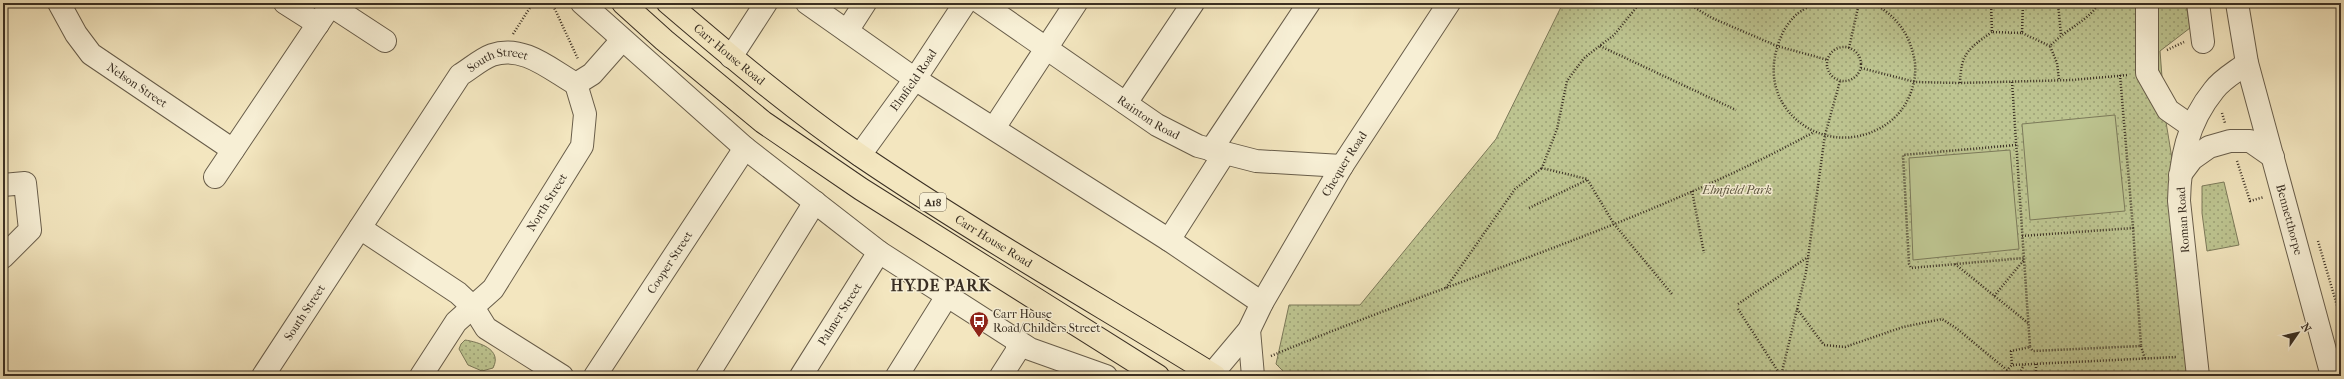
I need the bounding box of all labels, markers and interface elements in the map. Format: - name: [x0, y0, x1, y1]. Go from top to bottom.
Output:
- street label: Carr House Road: [691, 21, 768, 88]
- street label: South Street: [464, 45, 531, 75]
- street label: Elmfield Road: [887, 46, 940, 114]
- street label: Nelson Street: [104, 60, 171, 111]
- street label: Rainton Road: [1114, 93, 1182, 143]
- street label: Chequer Road: [1319, 128, 1370, 199]
- street label: North Street: [524, 170, 571, 234]
- park label: Elmfield Park: [1701, 183, 1772, 197]
- street label: Bennetthorpe: [2273, 183, 2306, 256]
- street label: Roman Road: [2174, 186, 2192, 254]
- road number: A18: [920, 193, 946, 211]
- street label: Carr House Road: [952, 212, 1035, 271]
- street label: Cooper Street: [644, 228, 696, 296]
- district label: HYDE PARK: [891, 276, 992, 295]
- street label: Palmer Street: [815, 280, 865, 348]
- street label: South Street: [281, 281, 328, 343]
- place label: Carr House Road/Childers Street: [993, 307, 1101, 335]
- bus stop icon: Carr House Road/Childers Street: [968, 310, 990, 338]
- north arrow: [2278, 313, 2318, 353]
- text: N: [2298, 321, 2314, 335]

